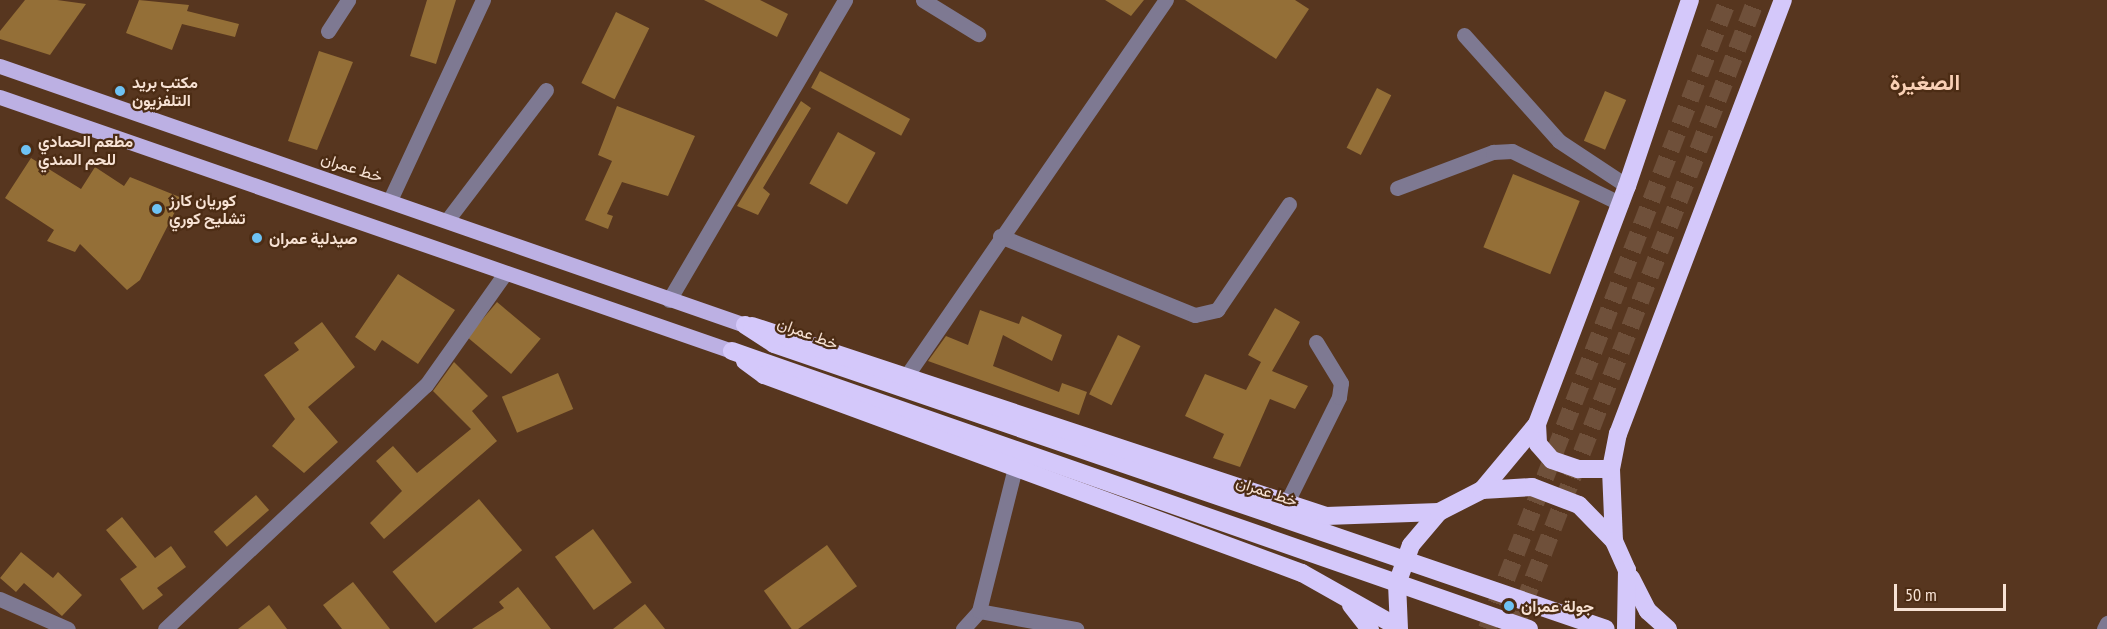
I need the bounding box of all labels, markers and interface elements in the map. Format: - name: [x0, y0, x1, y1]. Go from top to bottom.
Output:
- district label: الصغيرة: [1890, 70, 1960, 96]
- place label: مكتب بريد التلفزيون: [132, 72, 198, 110]
- marker: مكتب بريد التلفزيون: [113, 84, 127, 98]
- place label: مطعم الحمادي للحم المندي: [38, 131, 133, 169]
- marker: مطعم الحمادي للحم المندي: [19, 143, 33, 157]
- street label: خط عمران: [319, 148, 385, 186]
- place label: كوريان كارز تشليح كوري: [169, 190, 246, 228]
- marker: كوريان كارز تشليح كوري: [150, 202, 164, 216]
- place label: صيدلية عمران: [269, 228, 358, 248]
- marker: صيدلية عمران: [250, 231, 264, 245]
- street label: خط عمران: [775, 313, 841, 353]
- street label: خط عمران: [1234, 472, 1300, 510]
- scale bar: [1897, 572, 2010, 610]
- text: 50 m: [1905, 583, 1937, 606]
- place label: جولة عمران: [1521, 596, 1594, 616]
- marker: جولة عمران: [1502, 599, 1516, 613]

